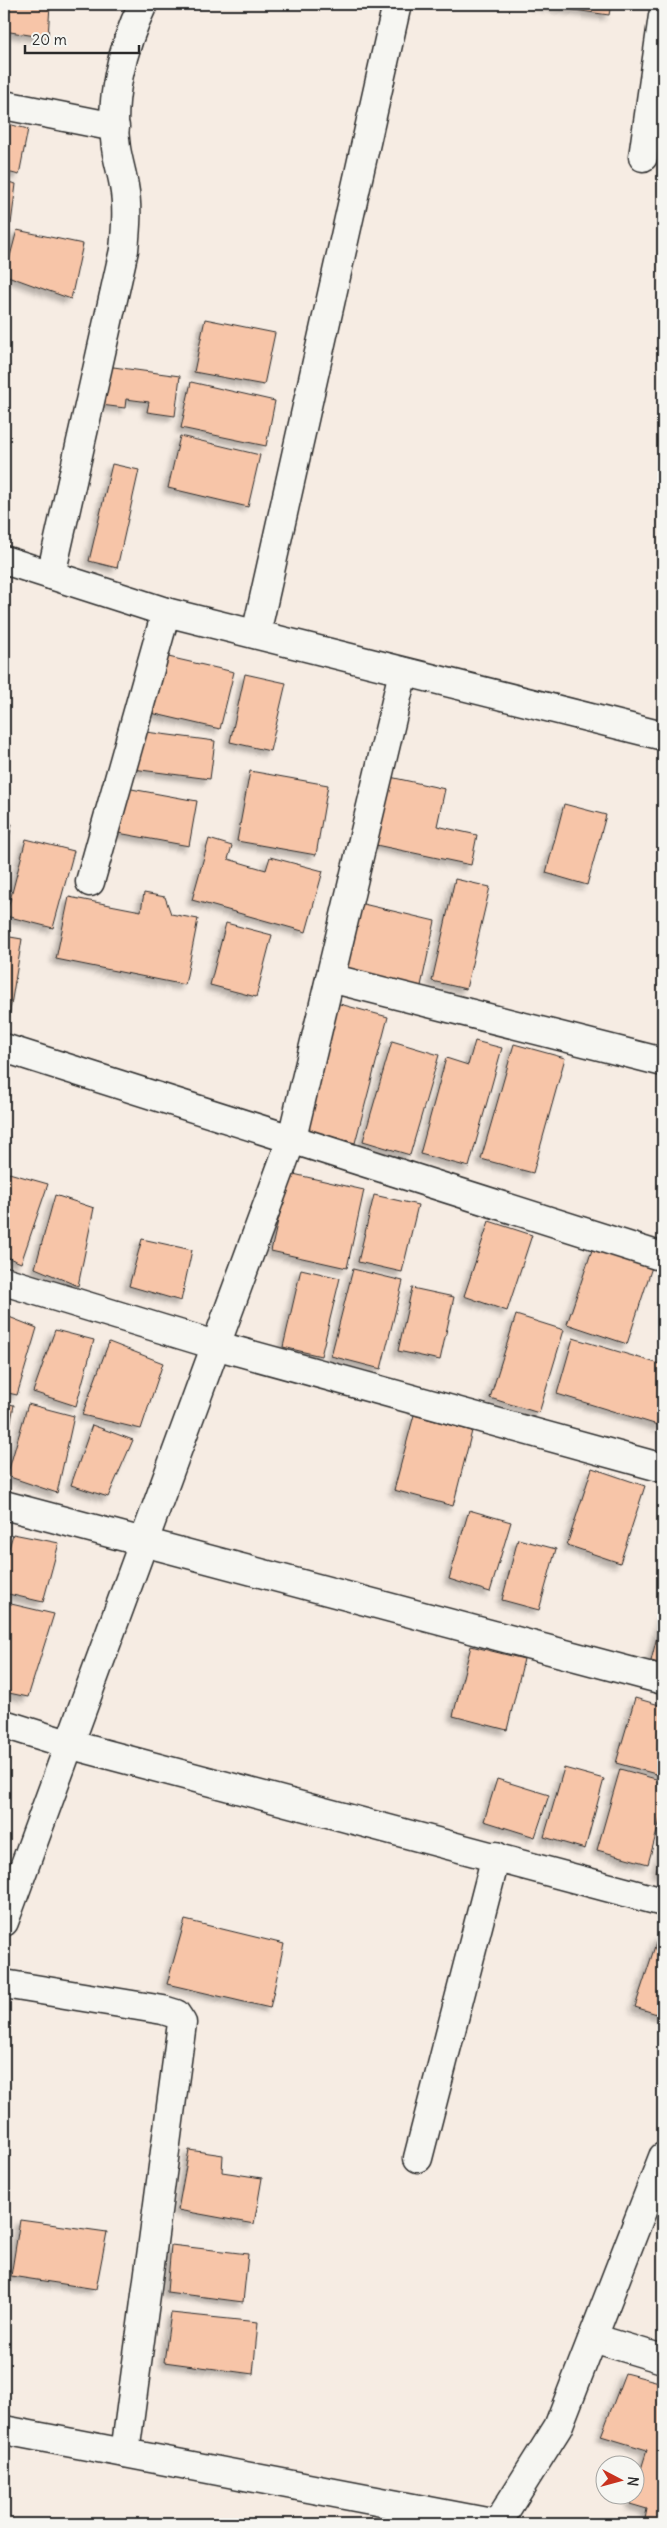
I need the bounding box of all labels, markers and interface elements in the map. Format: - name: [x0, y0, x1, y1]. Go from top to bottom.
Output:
- scale bar: [25, 22, 139, 54]
- text: 20 m: [32, 30, 67, 49]
- north arrow: [594, 2456, 644, 2506]
- text: N: [623, 2476, 642, 2487]

